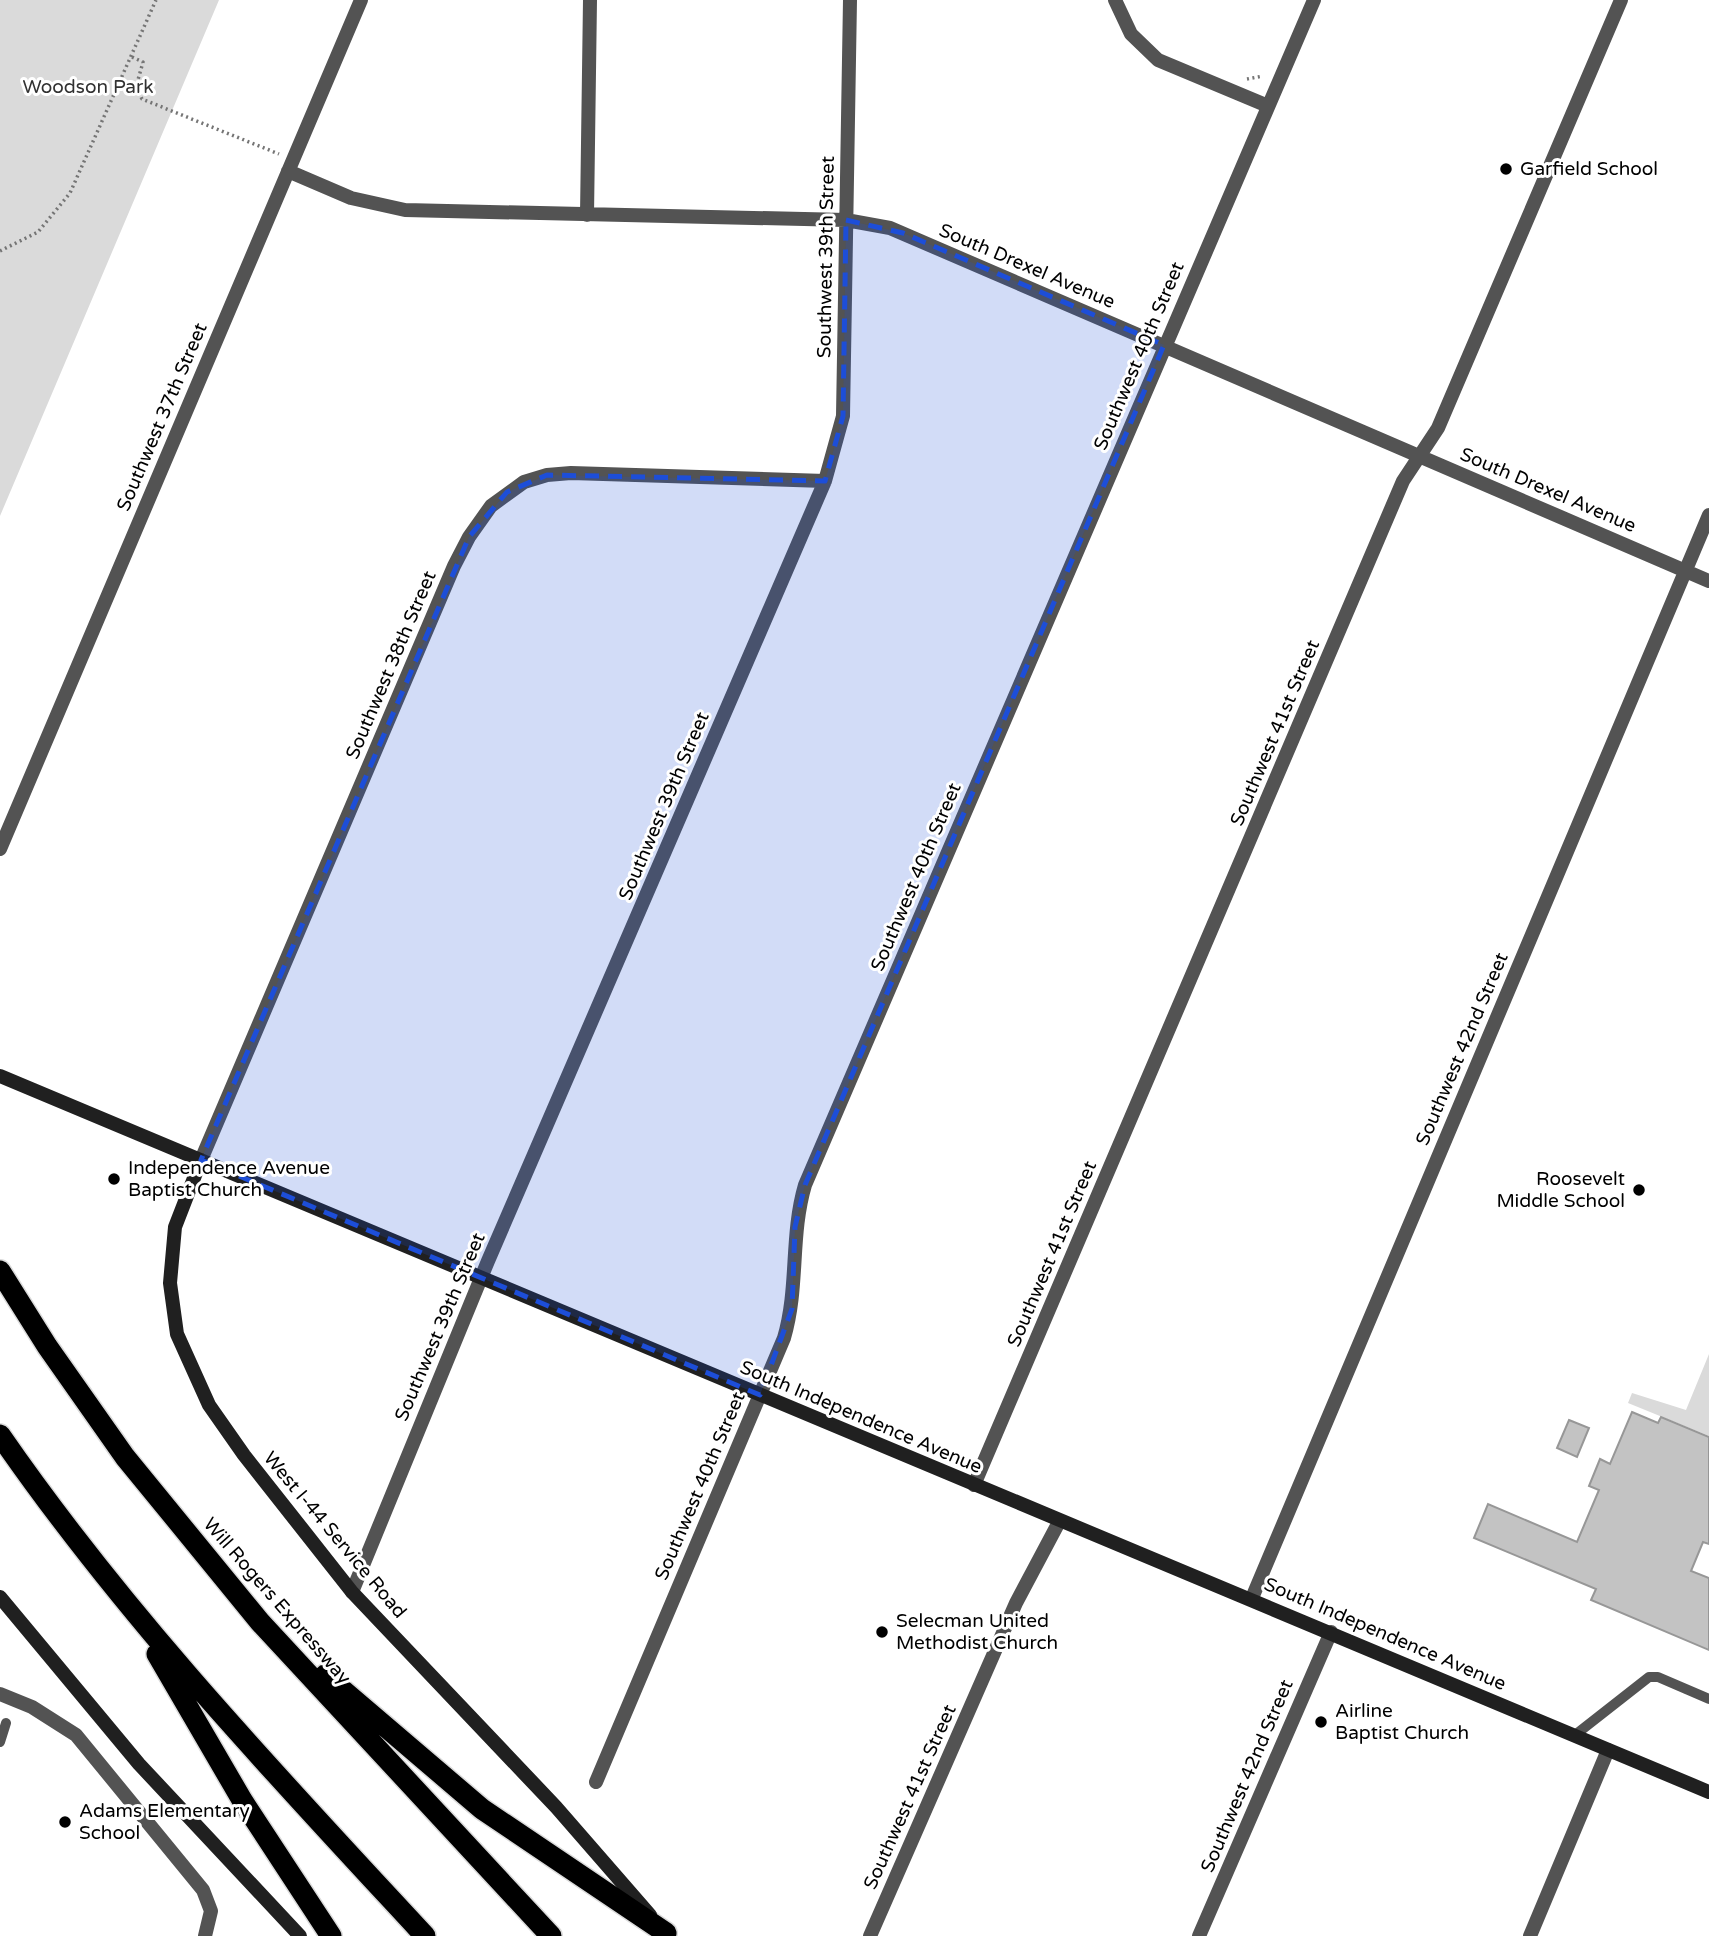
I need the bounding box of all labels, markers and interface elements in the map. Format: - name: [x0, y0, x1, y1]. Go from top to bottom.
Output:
- park label: Woodson Park: [22, 76, 154, 98]
- street label: Southwest 39th Street: [813, 156, 839, 358]
- place label: Garfield School: [1520, 158, 1658, 180]
- marker: Garfield School: [1498, 161, 1514, 177]
- street label: South Drexel Avenue: [936, 219, 1118, 313]
- street label: Southwest 40th Street: [1089, 259, 1189, 453]
- street label: Southwest 37th Street: [112, 320, 212, 514]
- street label: South Drexel Avenue: [1457, 443, 1639, 537]
- street label: Southwest 38th Street: [341, 568, 441, 762]
- street label: Southwest 41st Street: [1226, 637, 1324, 829]
- street label: Southwest 39th Street: [614, 709, 714, 903]
- street label: Southwest 40th Street: [866, 780, 966, 974]
- street label: Southwest 42nd Street: [1411, 949, 1513, 1149]
- place label: Independence Avenue Baptist Church: [128, 1157, 330, 1201]
- street label: Southwest 41st Street: [1003, 1158, 1101, 1350]
- place label: Roosevelt Middle School: [1496, 1168, 1625, 1212]
- marker: Independence Avenue Baptist Church: [106, 1171, 122, 1187]
- marker: Roosevelt Middle School: [1631, 1182, 1647, 1198]
- street label: Southwest 39th Street: [390, 1230, 490, 1424]
- street label: South Independence Avenue: [737, 1356, 985, 1478]
- street label: Southwest 40th Street: [650, 1389, 750, 1583]
- street label: West I-44 Service Road: [259, 1447, 411, 1623]
- street label: Will Rogers Expressway: [199, 1513, 355, 1689]
- street label: South Independence Avenue: [1261, 1573, 1509, 1695]
- place label: Selecman United Methodist Church: [896, 1610, 1058, 1654]
- marker: Selecman United Methodist Church: [874, 1624, 890, 1640]
- street label: Southwest 42nd Street: [1196, 1676, 1298, 1876]
- place label: Airline Baptist Church: [1335, 1700, 1469, 1744]
- street label: Southwest 41st Street: [859, 1701, 961, 1893]
- marker: Airline Baptist Church: [1313, 1714, 1329, 1730]
- place label: Adams Elementary School: [79, 1800, 250, 1844]
- marker: Adams Elementary School: [57, 1814, 73, 1830]

